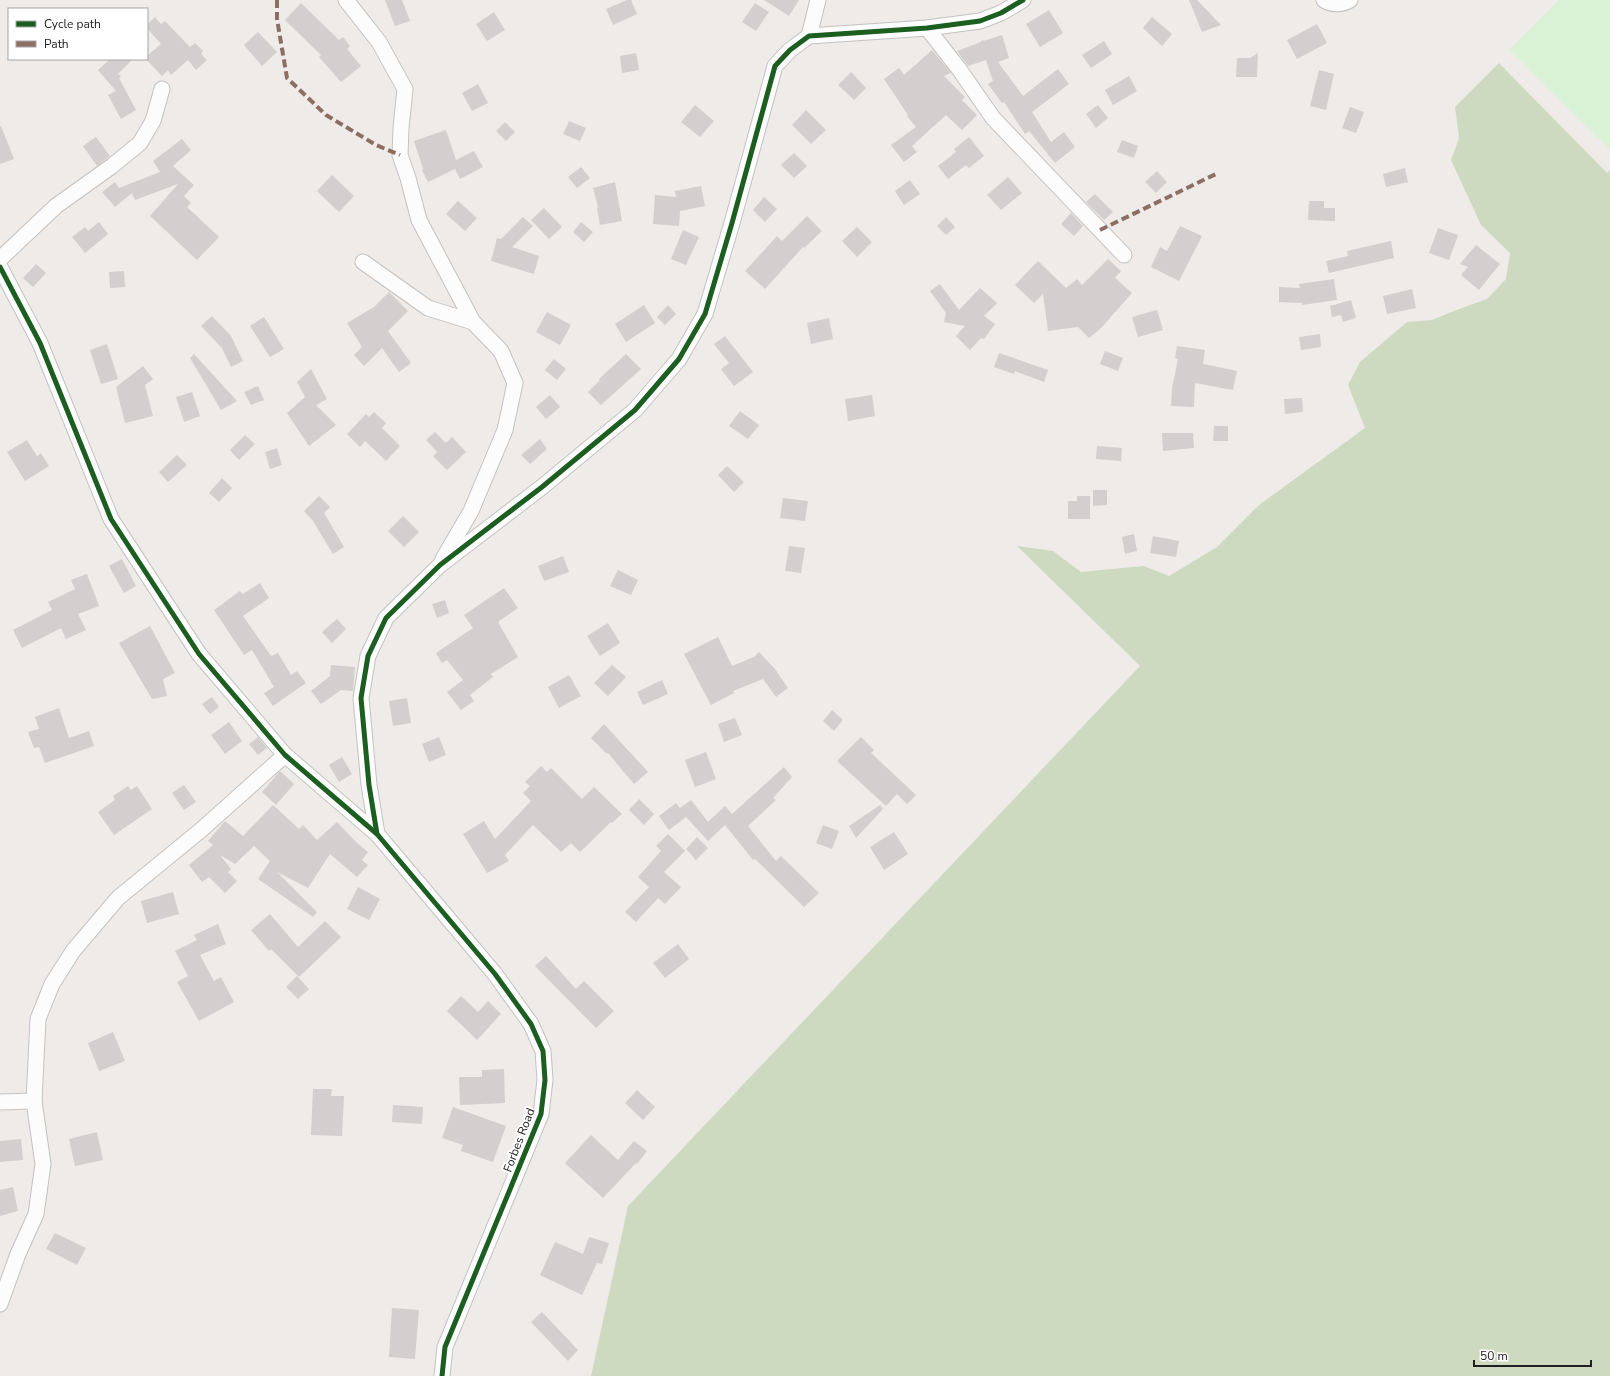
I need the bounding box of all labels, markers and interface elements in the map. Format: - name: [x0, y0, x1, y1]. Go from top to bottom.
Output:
- legend: [8, 8, 148, 60]
- text: Cycle path: [44, 16, 101, 32]
- text: Path: [44, 36, 69, 52]
- street label: Forbes Road: [499, 1106, 539, 1174]
- scale bar: [1474, 1342, 1591, 1368]
- text: 50 m: [1480, 1348, 1508, 1364]

